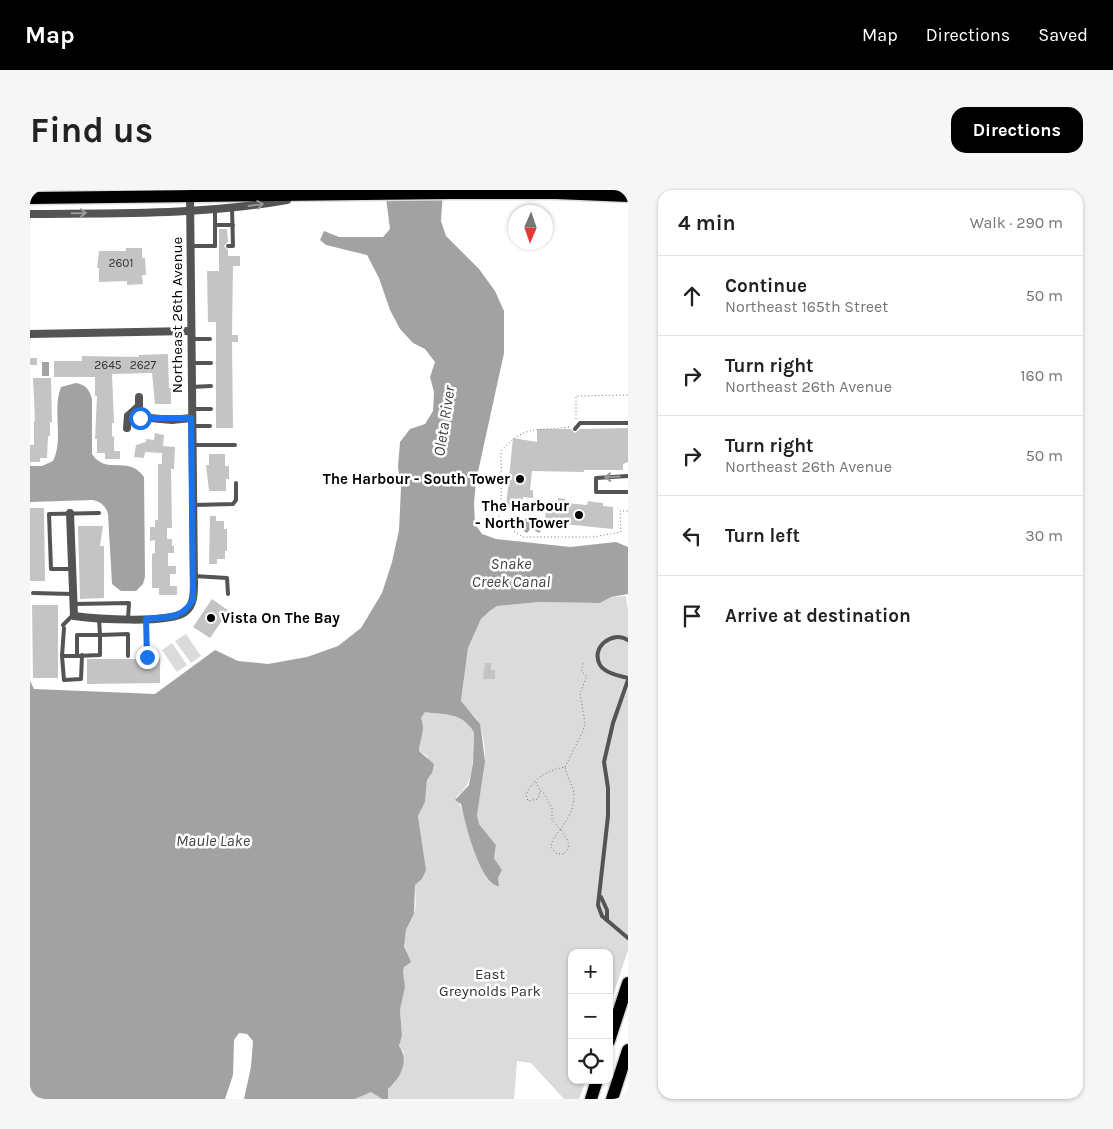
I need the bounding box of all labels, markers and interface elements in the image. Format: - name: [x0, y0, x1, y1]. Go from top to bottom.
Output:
- text: Map: [25, 21, 75, 49]
- text: Map: [862, 24, 898, 46]
- text: Directions: [926, 24, 1010, 46]
- text: Saved: [1038, 24, 1088, 46]
- button: Directions: [951, 107, 1083, 153]
- text: Find us: [30, 110, 153, 151]
- one-way arrow: [248, 200, 264, 210]
- north arrow: [508, 205, 553, 250]
- one-way arrow: [70, 208, 86, 218]
- text: 4 min: [678, 211, 736, 235]
- text: Walk · 290 m: [970, 213, 1063, 232]
- street label: Northeast 26th Avenue: [168, 237, 186, 393]
- house number: 2601: [109, 256, 133, 270]
- text: Continue: [725, 275, 807, 297]
- icon: ahead: [678, 282, 706, 310]
- text: 50 m: [1026, 286, 1063, 305]
- text: Northeast 165th Street: [725, 297, 888, 316]
- text: Turn right: [725, 355, 814, 377]
- house number: 2645: [94, 358, 122, 372]
- house number: 2627: [130, 358, 157, 372]
- icon: right: [678, 362, 706, 390]
- text: 160 m: [1020, 366, 1063, 385]
- text: Northeast 26th Avenue: [725, 377, 892, 396]
- water label: Oleta River: [429, 384, 459, 458]
- route start: [129, 407, 152, 430]
- text: Turn right: [725, 435, 814, 457]
- icon: right: [678, 442, 706, 470]
- text: 50 m: [1026, 446, 1063, 465]
- text: Northeast 26th Avenue: [725, 457, 892, 476]
- place label: The Harbour - South Tower: [323, 470, 510, 488]
- one-way arrow: [604, 472, 620, 481]
- marker: The Harbour - South Tower: [514, 473, 526, 485]
- place label: The Harbour - North Tower: [475, 497, 569, 532]
- marker: The Harbour - North Tower: [573, 509, 585, 521]
- icon: left: [678, 522, 706, 550]
- text: Turn left: [725, 525, 800, 547]
- text: 30 m: [1025, 526, 1063, 545]
- water label: Snake Creek Canal: [472, 554, 550, 591]
- icon: arrive: [678, 602, 706, 630]
- text: Arrive at destination: [725, 605, 911, 627]
- place label: Vista On The Bay: [221, 609, 340, 627]
- marker: Vista On The Bay: [205, 612, 217, 624]
- route end: [136, 646, 159, 669]
- water label: Maule Lake: [176, 831, 251, 850]
- map controls: [568, 949, 613, 1084]
- button: +: [568, 949, 613, 994]
- park label: East Greynolds Park: [439, 965, 541, 1000]
- button: −: [568, 994, 613, 1039]
- button: locate: [568, 1039, 613, 1084]

